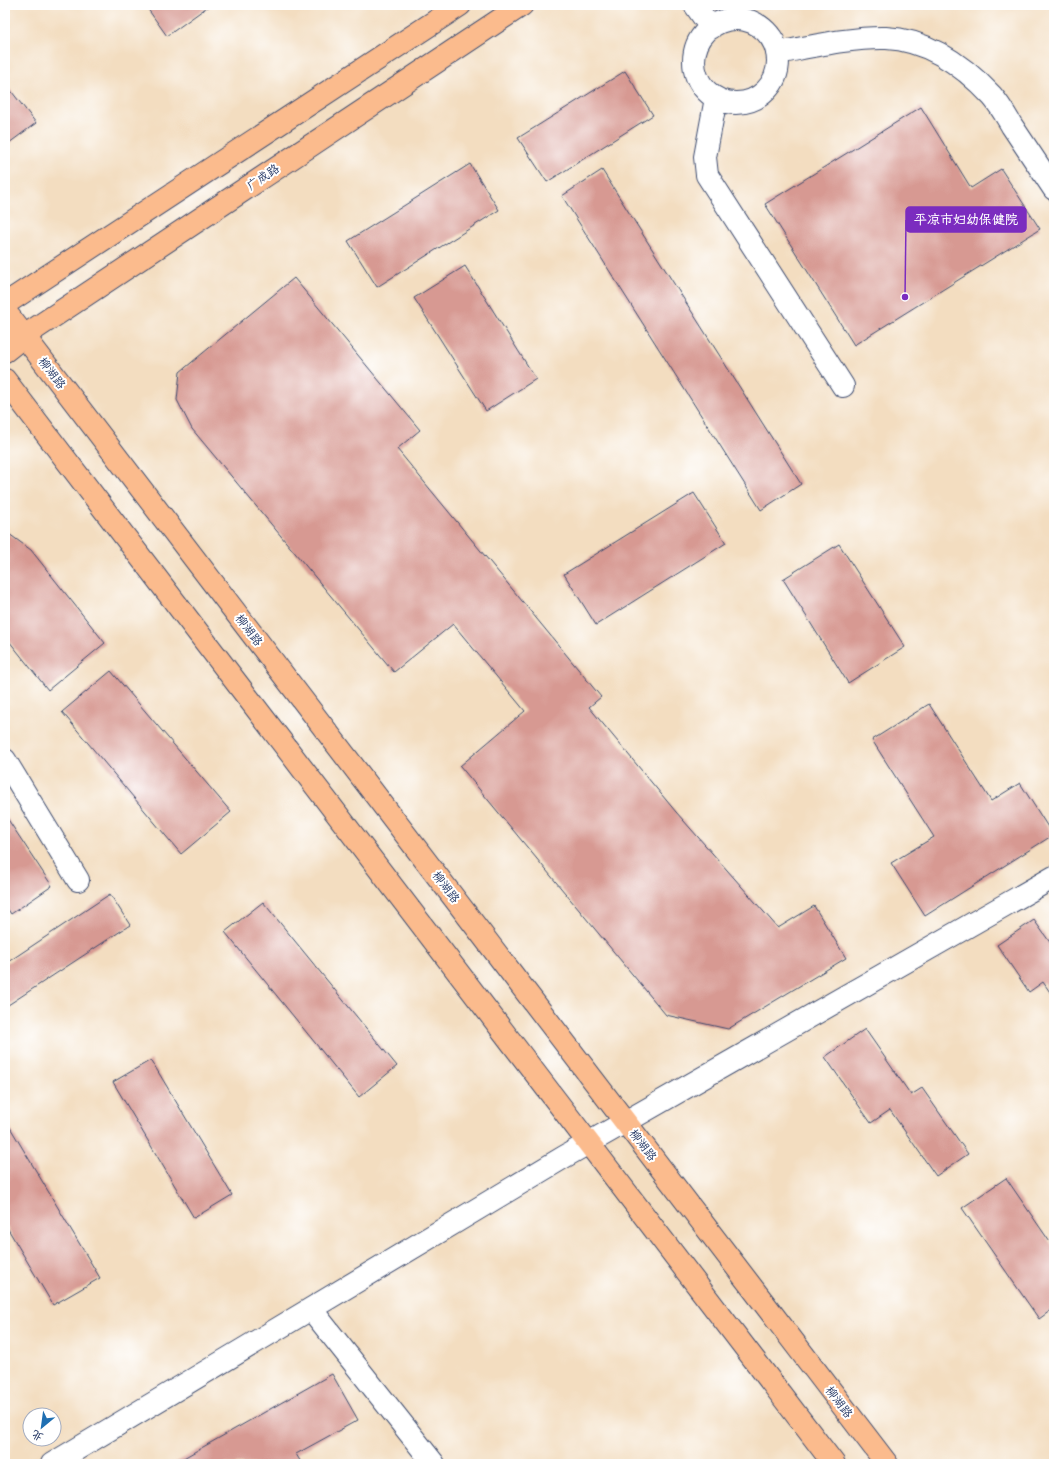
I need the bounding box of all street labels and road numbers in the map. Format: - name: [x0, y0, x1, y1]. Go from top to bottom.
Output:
- street label: 广成路: [244, 160, 282, 194]
- street label: 柳湖路: [35, 354, 69, 392]
- street label: 柳湖路: [232, 611, 266, 649]
- street label: 柳湖路: [429, 868, 463, 906]
- street label: 柳湖路: [626, 1126, 660, 1164]
- street label: 柳湖路: [822, 1383, 856, 1421]

